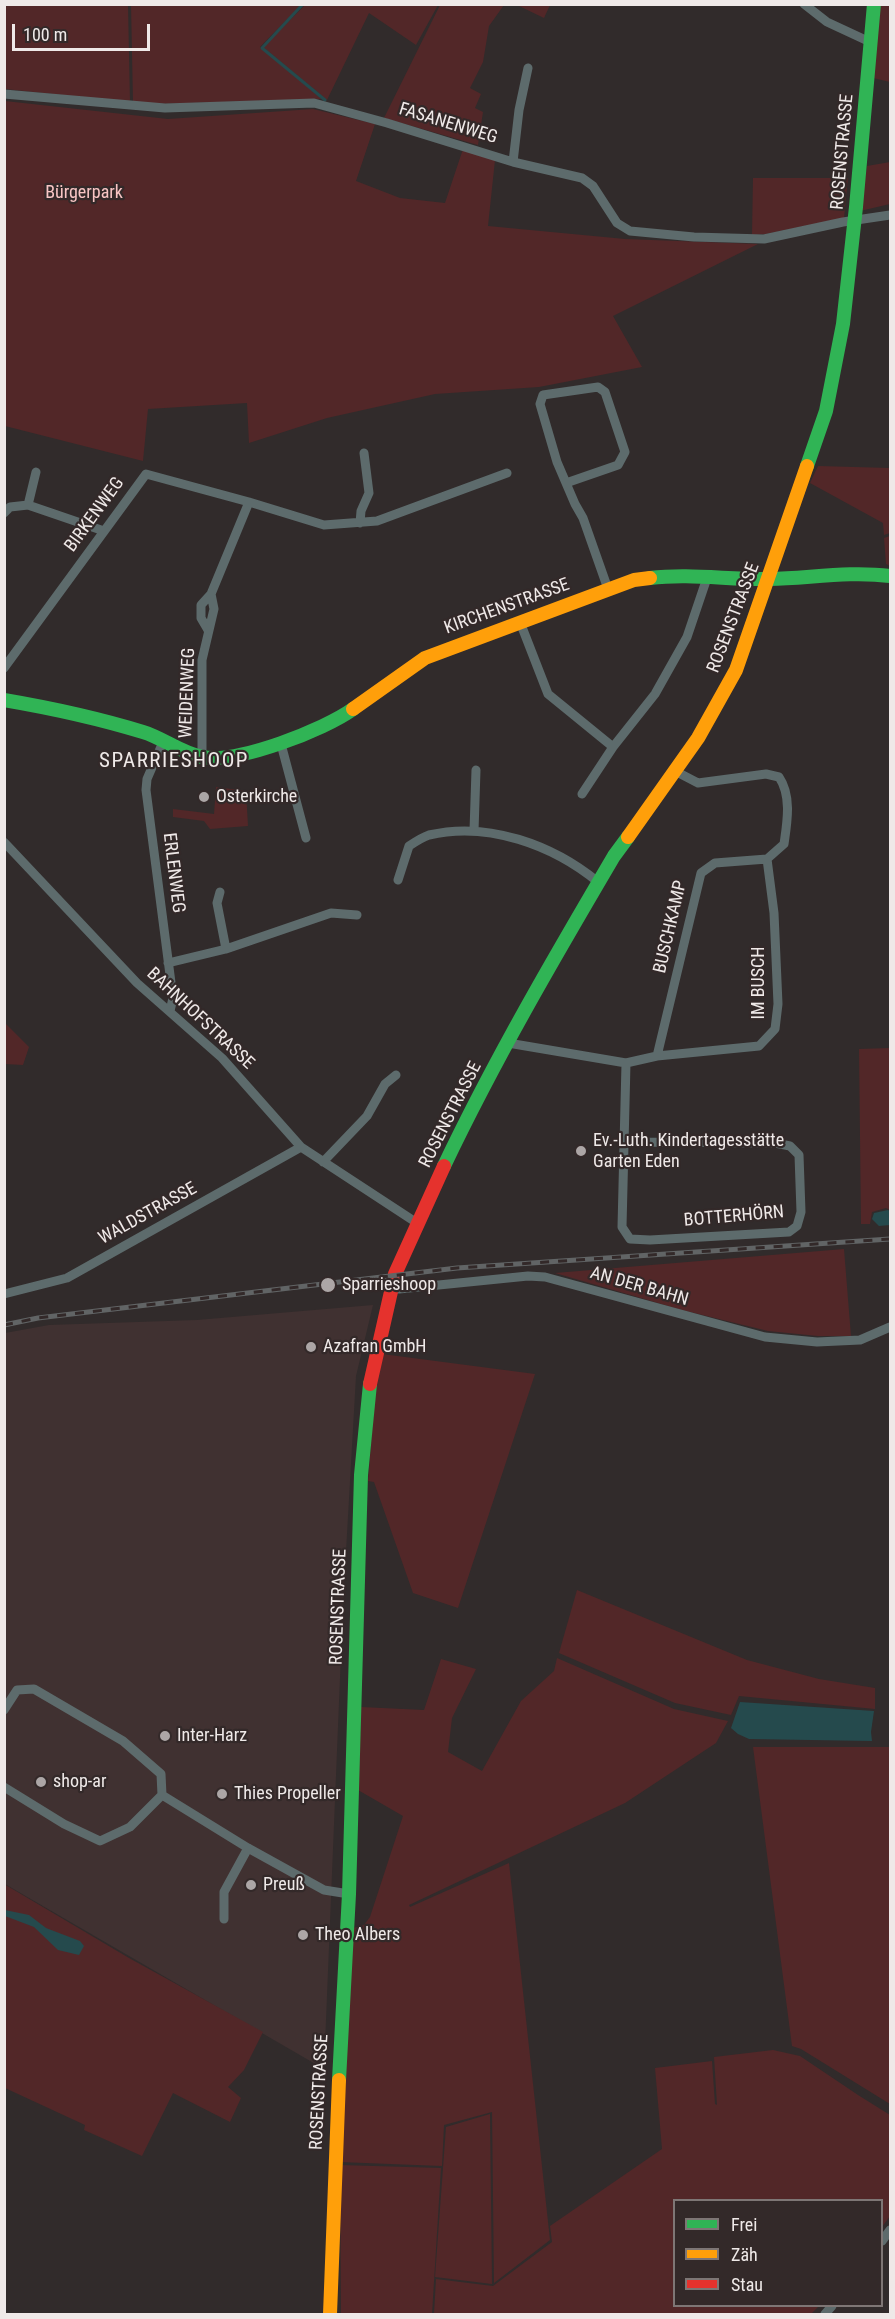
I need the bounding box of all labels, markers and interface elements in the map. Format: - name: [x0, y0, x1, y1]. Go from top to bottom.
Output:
- scale bar: [15, 12, 153, 50]
- text: 100 m: [23, 24, 67, 45]
- street label: ROSENSTRASSE: [827, 93, 859, 211]
- street label: FASANENWEG: [396, 99, 500, 149]
- park label: Bürgerpark: [45, 182, 123, 204]
- street label: BIRKENWEG: [61, 473, 129, 557]
- street label: ROSENSTRASSE: [703, 560, 765, 676]
- street label: KIRCHENSTRASSE: [441, 574, 573, 640]
- street label: WEIDENWEG: [176, 647, 200, 739]
- district label: SPARRIESHOOP: [99, 749, 249, 775]
- place label: Osterkirche: [216, 786, 297, 808]
- marker: Osterkirche: [197, 790, 211, 804]
- street label: ERLENWEG: [157, 832, 189, 914]
- street label: BUSCHKAMP: [650, 879, 692, 975]
- street label: IM BUSCH: [748, 947, 770, 1019]
- street label: BAHNHOFSTRASSE: [142, 964, 258, 1074]
- street label: ROSENSTRASSE: [415, 1058, 487, 1172]
- place label: Ev.-Luth. Kindertagesstätte Garten Eden: [593, 1130, 784, 1172]
- marker: Ev.-Luth. Kindertagesstätte Garten Eden: [574, 1144, 588, 1158]
- street label: WALDSTRASSE: [95, 1178, 201, 1250]
- street label: BOTTERHÖRN: [683, 1202, 785, 1232]
- street label: AN DER BAHN: [587, 1263, 691, 1311]
- place label: Sparrieshoop: [342, 1274, 436, 1296]
- marker: Sparrieshoop: [319, 1276, 337, 1294]
- place label: Azafran GmbH: [323, 1336, 427, 1358]
- marker: Azafran GmbH: [304, 1340, 318, 1354]
- street label: ROSENSTRASSE: [326, 1549, 352, 1665]
- place label: Inter-Harz: [177, 1725, 247, 1747]
- marker: Inter-Harz: [158, 1729, 172, 1743]
- place label: shop-ar: [53, 1771, 106, 1793]
- marker: shop-ar: [34, 1775, 48, 1789]
- place label: Thies Propeller: [234, 1783, 341, 1805]
- marker: Thies Propeller: [215, 1787, 229, 1801]
- place label: Preuß: [263, 1874, 305, 1896]
- marker: Preuß: [244, 1878, 258, 1892]
- place label: Theo Albers: [315, 1924, 400, 1946]
- marker: Theo Albers: [296, 1928, 310, 1942]
- street label: ROSENSTRASSE: [306, 2033, 334, 2151]
- legend: [673, 2199, 883, 2307]
- text: Frei: [731, 2214, 757, 2235]
- text: Zäh: [731, 2244, 758, 2265]
- text: Stau: [731, 2274, 763, 2295]

